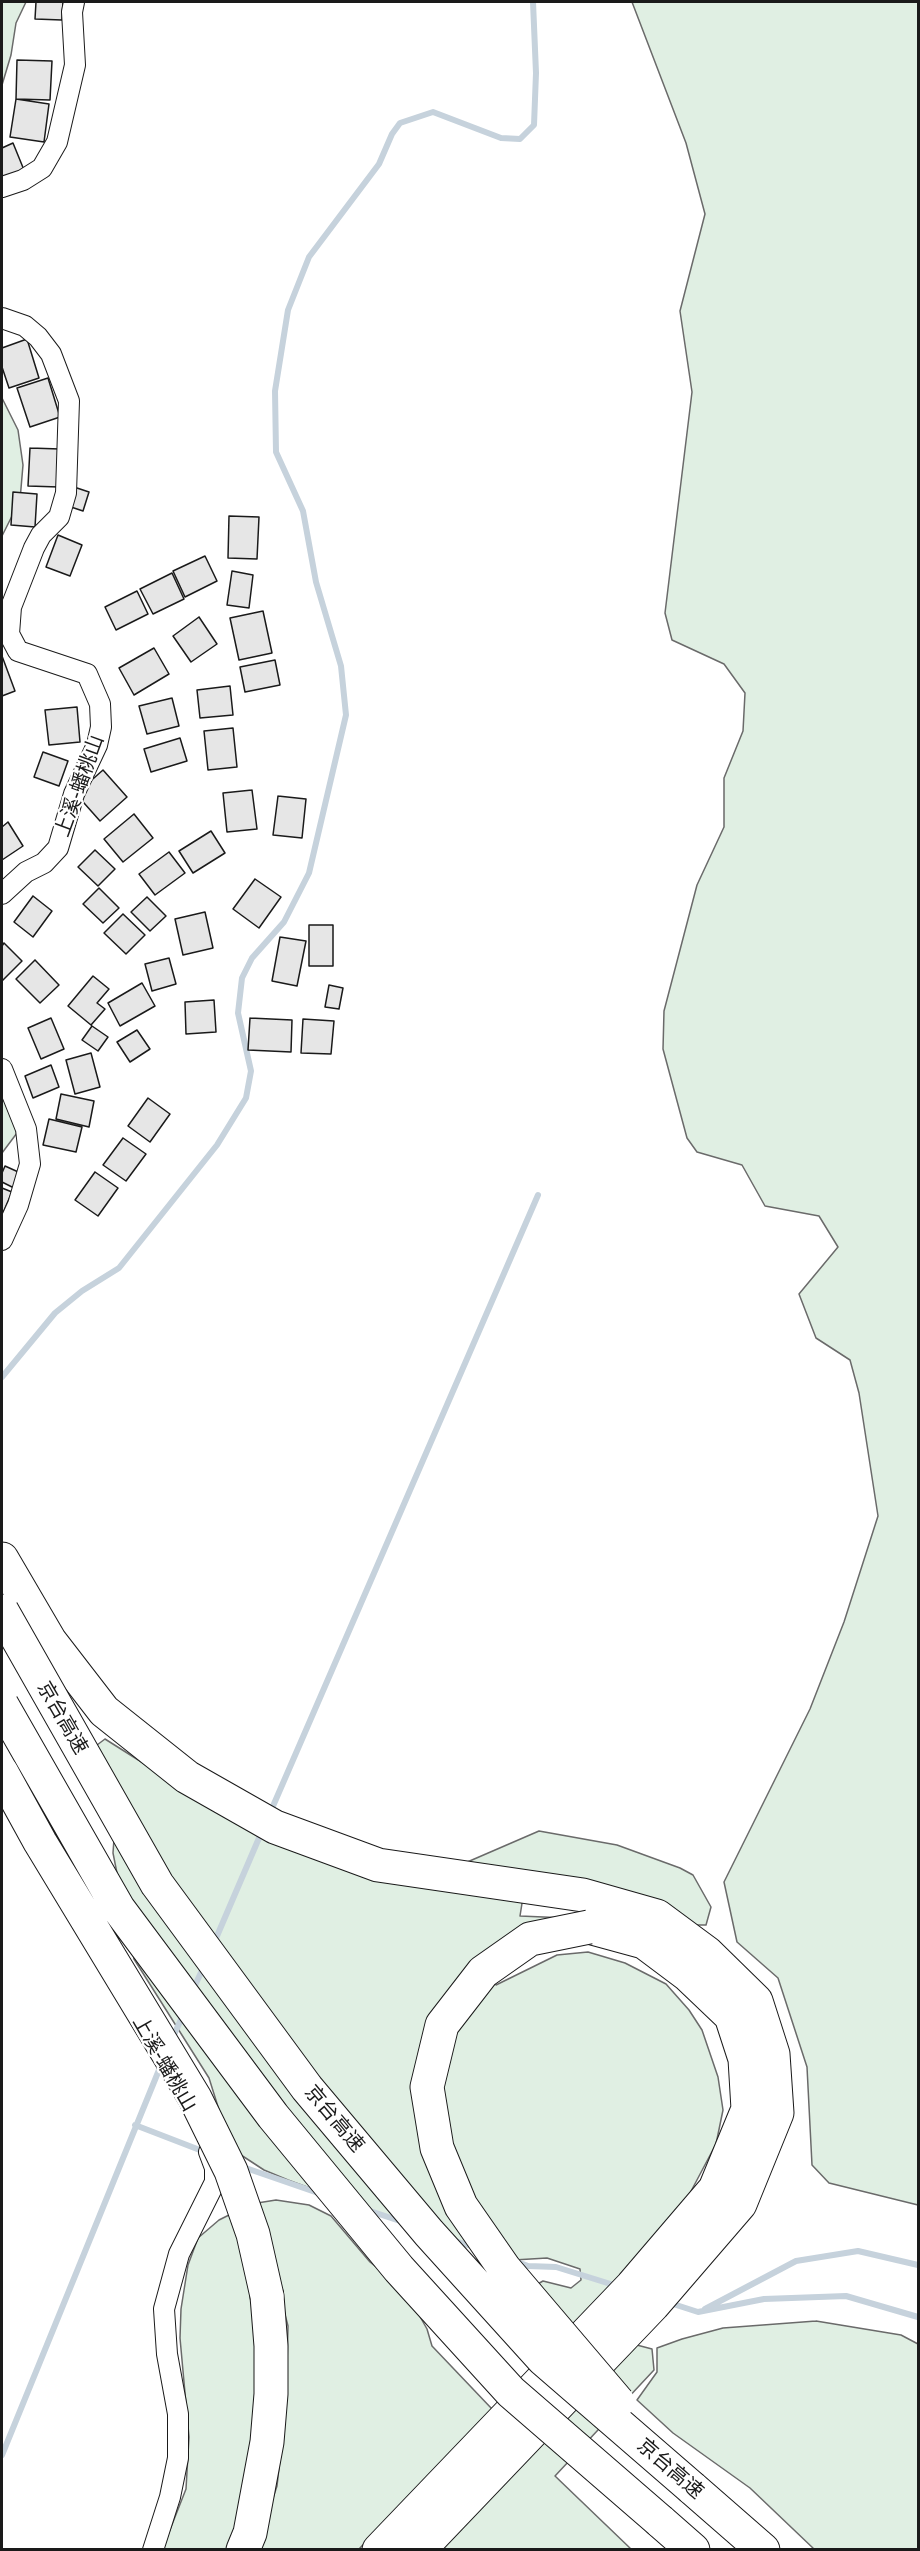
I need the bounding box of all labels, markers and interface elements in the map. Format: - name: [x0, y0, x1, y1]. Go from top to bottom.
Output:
- street label: 上溪-蟠桃山: [51, 732, 109, 840]
- street label: 京台高速: [32, 1677, 92, 1759]
- street label: 上溪-蟠桃山: [127, 2012, 201, 2116]
- street label: 京台高速: [299, 2081, 369, 2157]
- street label: 京台高速: [632, 2434, 708, 2504]

